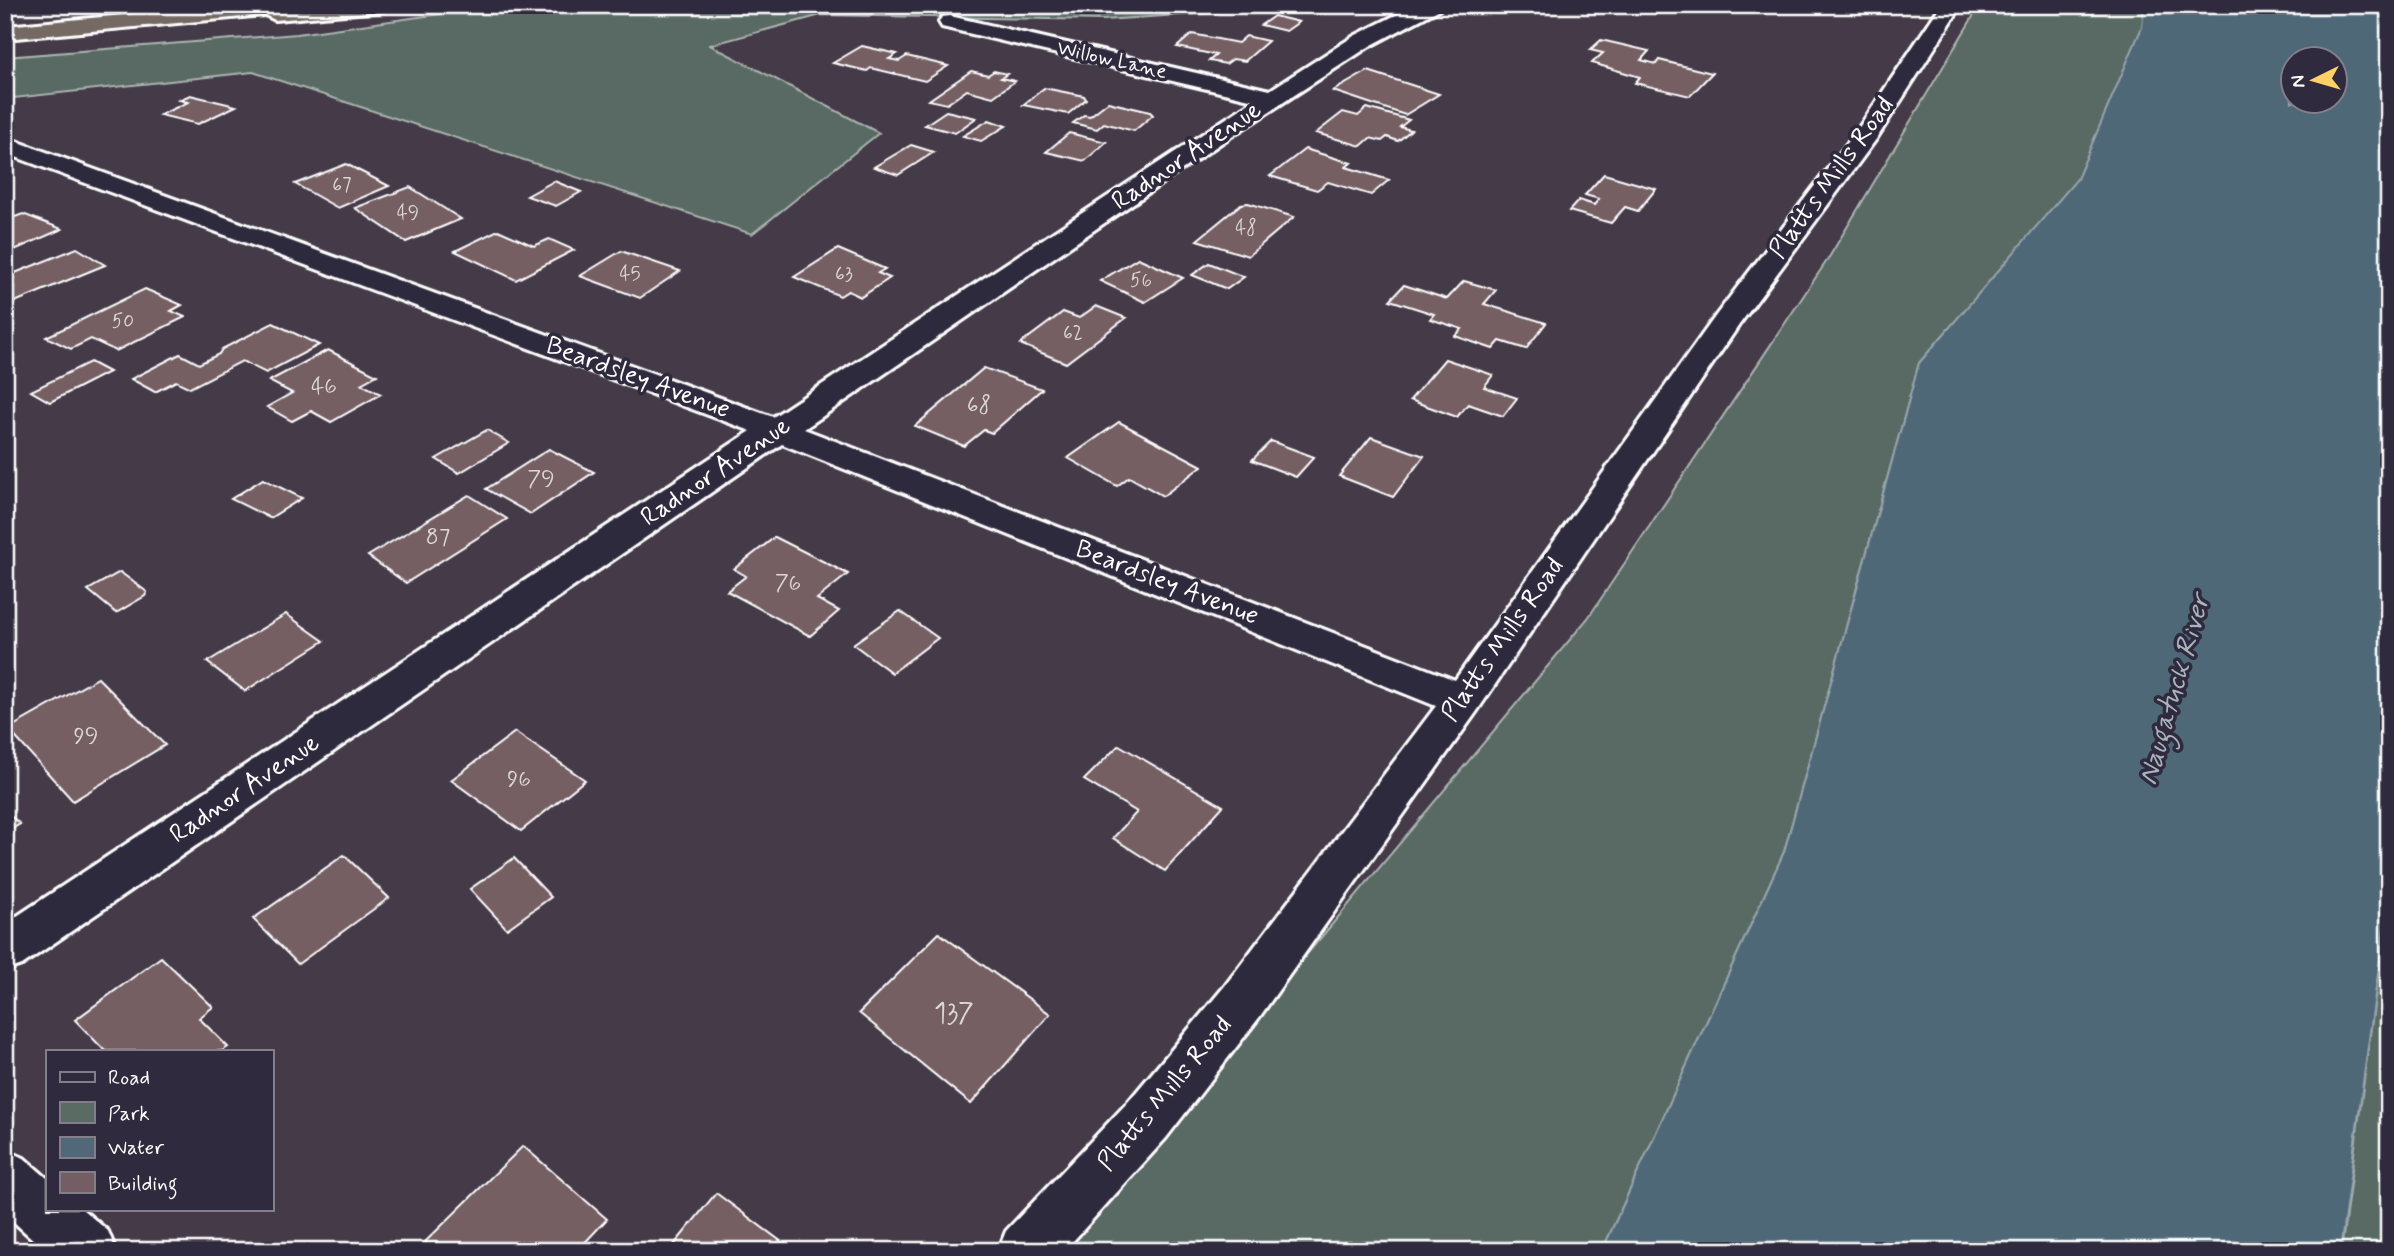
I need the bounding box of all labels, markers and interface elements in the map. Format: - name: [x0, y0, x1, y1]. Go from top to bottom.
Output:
- street label: Willow Lane: [1054, 34, 1170, 86]
- north arrow: [2278, 46, 2348, 116]
- text: N: [2286, 74, 2312, 89]
- street label: Platts Mills Road: [1762, 90, 1902, 266]
- street label: Radnor Avenue: [1105, 93, 1269, 219]
- house number: 67: [332, 173, 352, 198]
- house number: 49: [397, 201, 419, 226]
- house number: 48: [1235, 216, 1257, 241]
- house number: 45: [619, 262, 641, 287]
- house number: 63: [835, 262, 853, 287]
- house number: 56: [1130, 268, 1152, 293]
- house number: 50: [112, 309, 134, 334]
- house number: 62: [1063, 321, 1083, 346]
- street label: Beardsley Avenue: [541, 329, 735, 427]
- house number: 46: [311, 372, 337, 402]
- house number: 68: [967, 391, 991, 421]
- street label: Radnor Avenue: [634, 409, 798, 535]
- house number: 79: [527, 465, 555, 495]
- house number: 87: [426, 523, 450, 553]
- street label: Beardsley Avenue: [1071, 532, 1263, 634]
- street label: Platts Mills Road: [1434, 551, 1572, 729]
- house number: 76: [775, 569, 801, 599]
- water label: Naugatuck River: [2130, 587, 2224, 790]
- house number: 99: [73, 722, 99, 752]
- street label: Radnor Avenue: [163, 726, 327, 852]
- house number: 96: [507, 765, 531, 795]
- house number: 137: [934, 996, 974, 1033]
- street label: Platts Mills Road: [1090, 1009, 1240, 1179]
- legend: [46, 1050, 273, 1210]
- text: Road: [108, 1064, 150, 1092]
- text: Park: [108, 1100, 150, 1128]
- text: Water: [108, 1134, 164, 1162]
- text: Building: [108, 1170, 178, 1200]

